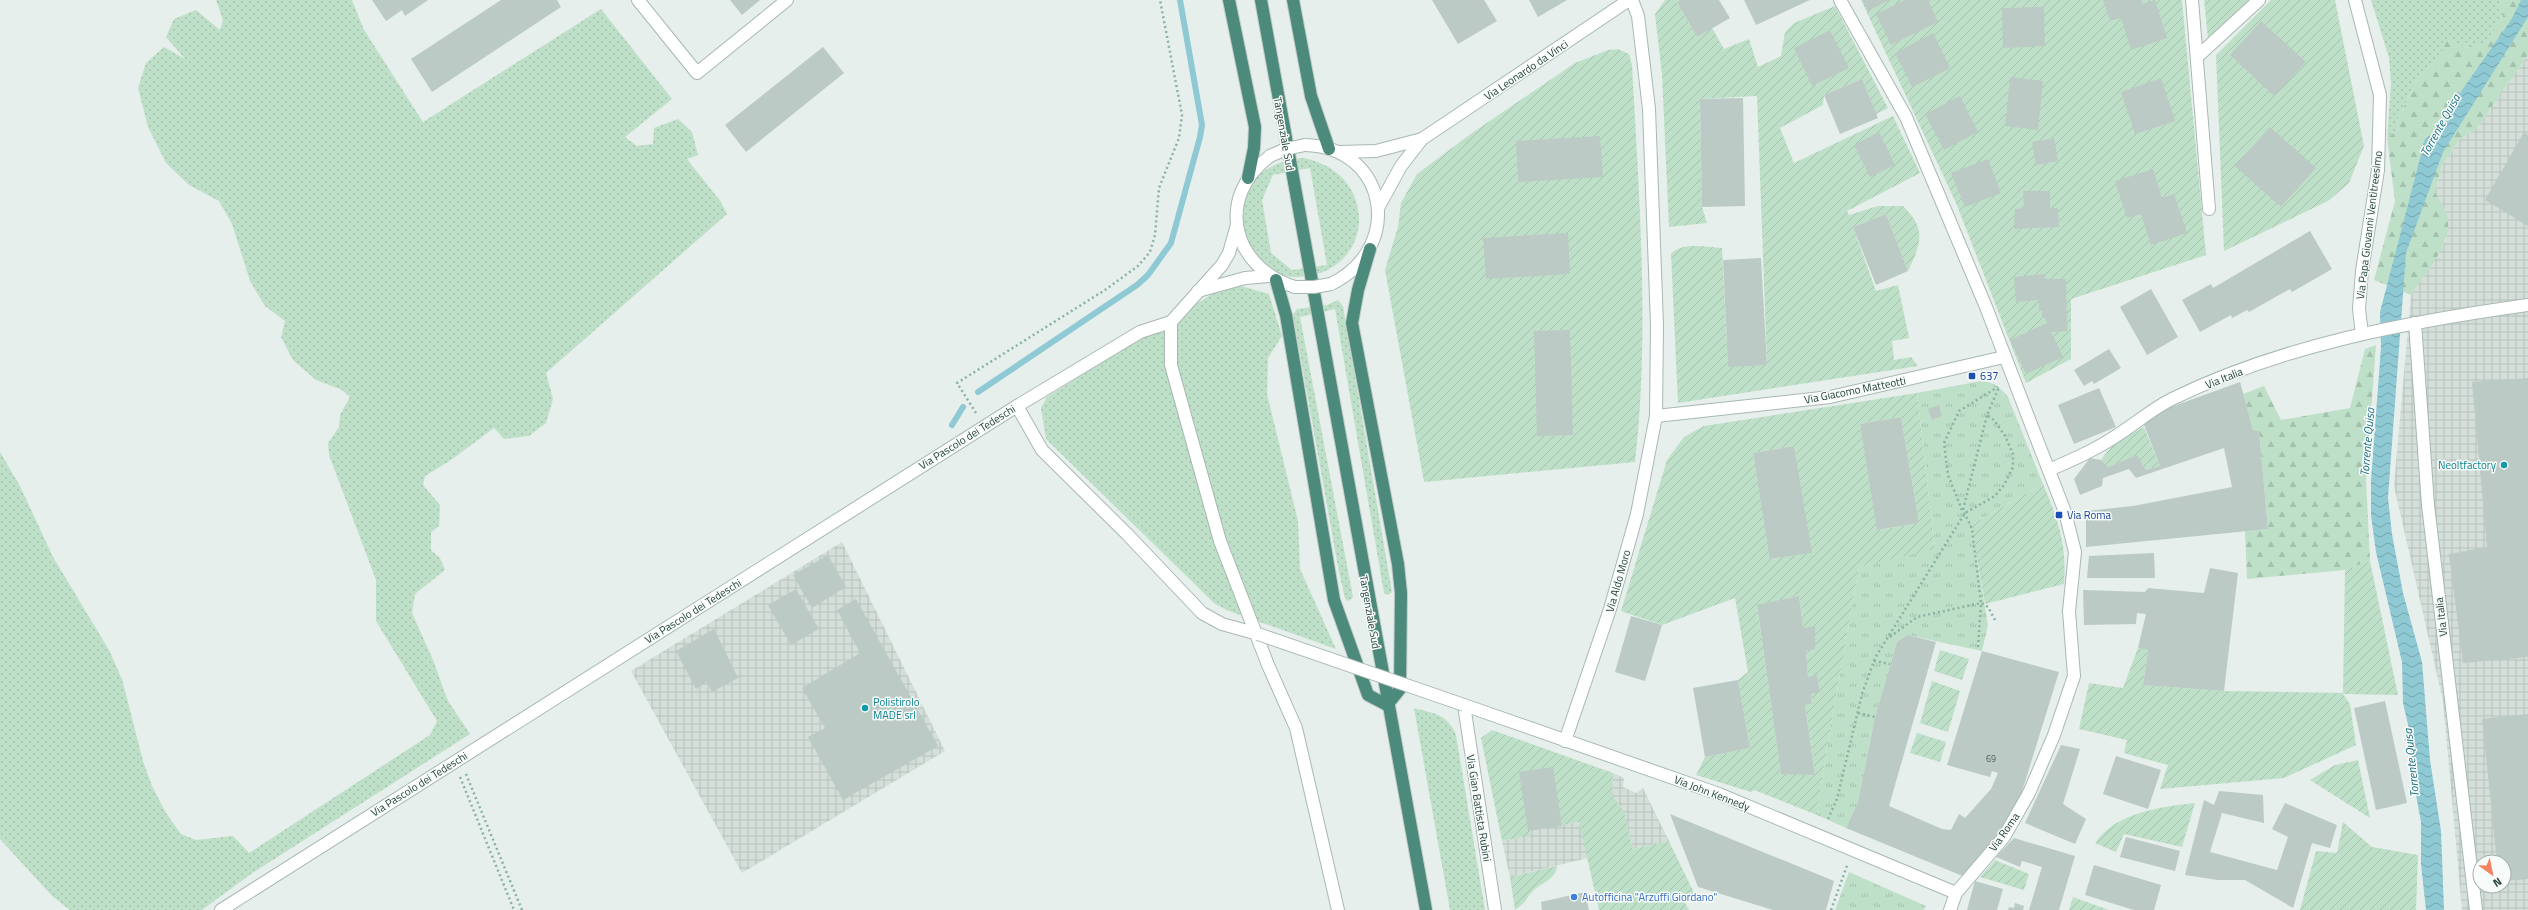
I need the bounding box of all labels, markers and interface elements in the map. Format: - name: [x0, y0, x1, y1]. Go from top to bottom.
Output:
- street label: Via Leonardo da Vinci: [1481, 36, 1571, 104]
- water label: Torrente Quisa: [2415, 89, 2465, 160]
- street label: Tangenziale Sud: [1270, 96, 1298, 172]
- street label: Via Papa Giovanni Ventitreesimo: [2352, 150, 2386, 300]
- street label: Via Italia: [2203, 363, 2246, 393]
- place label: 637: [1980, 368, 1998, 384]
- marker: 637: [1967, 371, 1977, 381]
- street label: Via Giacomo Matteotti: [1803, 372, 1907, 408]
- street label: Via Pascolo dei Tedeschi: [916, 401, 1018, 473]
- water label: Torrente Quisa: [2355, 406, 2380, 477]
- place label: Neoltfactory: [2438, 457, 2497, 473]
- marker: Neoltfactory: [2499, 460, 2509, 470]
- place label: Via Roma: [2067, 507, 2111, 523]
- marker: Via Roma: [2054, 510, 2064, 520]
- street label: Via Aldo Moro: [1601, 548, 1635, 614]
- street label: Tangenziale Sud: [1356, 574, 1384, 650]
- street label: Via Pascolo dei Tedeschi: [642, 575, 744, 647]
- street label: Via Italia: [2431, 596, 2451, 637]
- place label: Polistirolo MADE srl: [873, 694, 920, 723]
- marker: Polistirolo MADE srl: [860, 703, 870, 713]
- water label: Torrente Quisa: [2398, 727, 2424, 798]
- street label: Via Pascolo dei Tedeschi: [368, 748, 470, 820]
- house number: 69: [1986, 752, 1996, 765]
- street label: Via Gian Battista Rubini: [1463, 753, 1495, 863]
- street label: Via John Kennedy: [1672, 771, 1753, 815]
- street label: Via Roma: [1985, 809, 2023, 855]
- north arrow: [2472, 854, 2512, 894]
- text: N: [2490, 874, 2505, 891]
- place label: Autofficina "Arzuffi Giordano": [1582, 889, 1717, 905]
- marker: Autofficina "Arzuffi Giordano": [1569, 892, 1579, 902]

